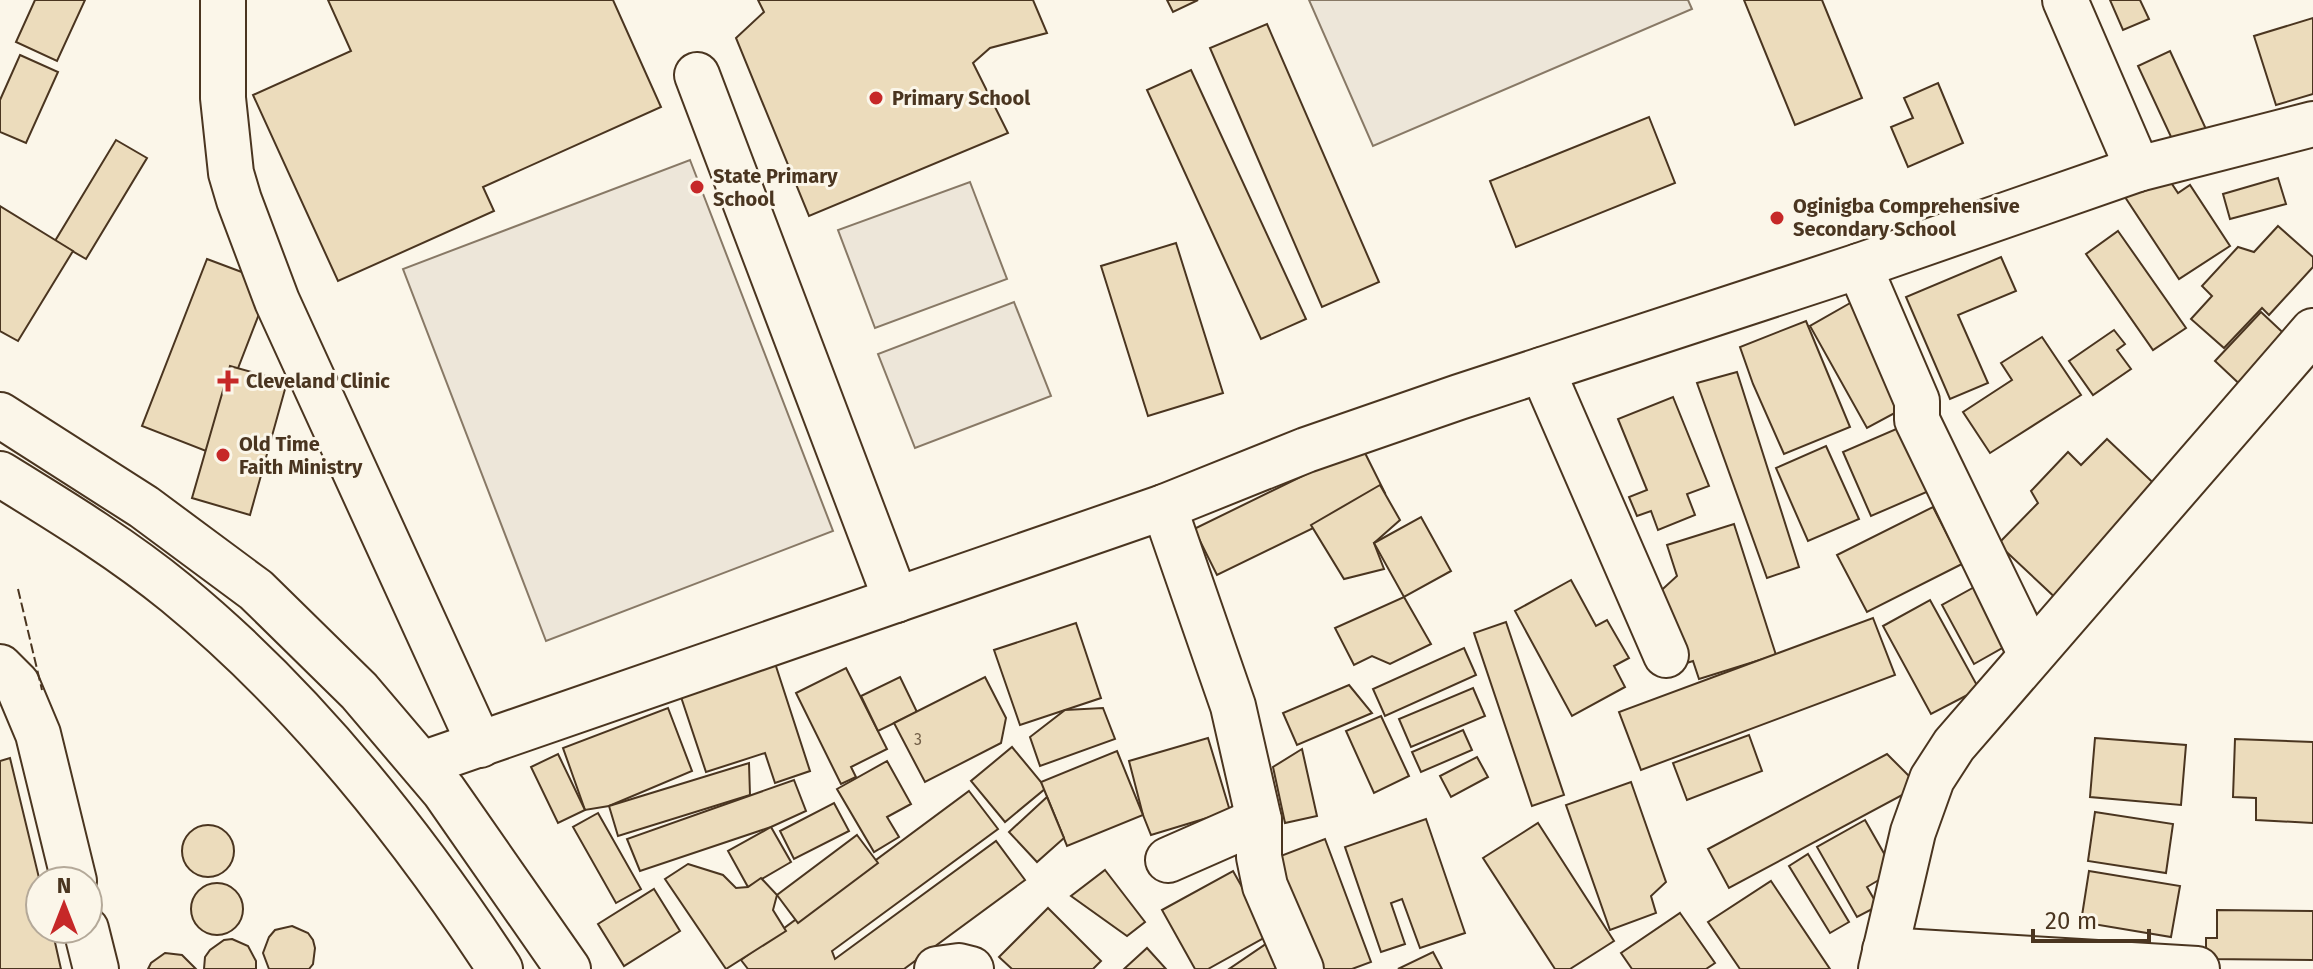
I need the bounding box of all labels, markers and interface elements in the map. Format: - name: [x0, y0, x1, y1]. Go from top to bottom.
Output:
- place label: Primary School: [892, 86, 1030, 110]
- marker: Primary School: [867, 89, 885, 107]
- place label: State Primary School: [713, 164, 838, 211]
- marker: State Primary School: [688, 178, 706, 196]
- place label: Oginigba Comprehensive Secondary School: [1793, 194, 2020, 241]
- marker: Oginigba Comprehensive Secondary School: [1768, 209, 1786, 227]
- place label: Cleveland Clinic: [246, 369, 390, 393]
- marker: Cleveland Clinic: [217, 370, 239, 392]
- place label: Old Time Faith Ministry: [239, 432, 363, 479]
- marker: Old Time Faith Ministry: [214, 446, 232, 464]
- house number: 3: [914, 730, 922, 749]
- north arrow: [24, 865, 104, 945]
- text: N: [57, 872, 71, 899]
- scale bar: [2033, 893, 2149, 943]
- text: 20 m: [2045, 907, 2097, 935]

